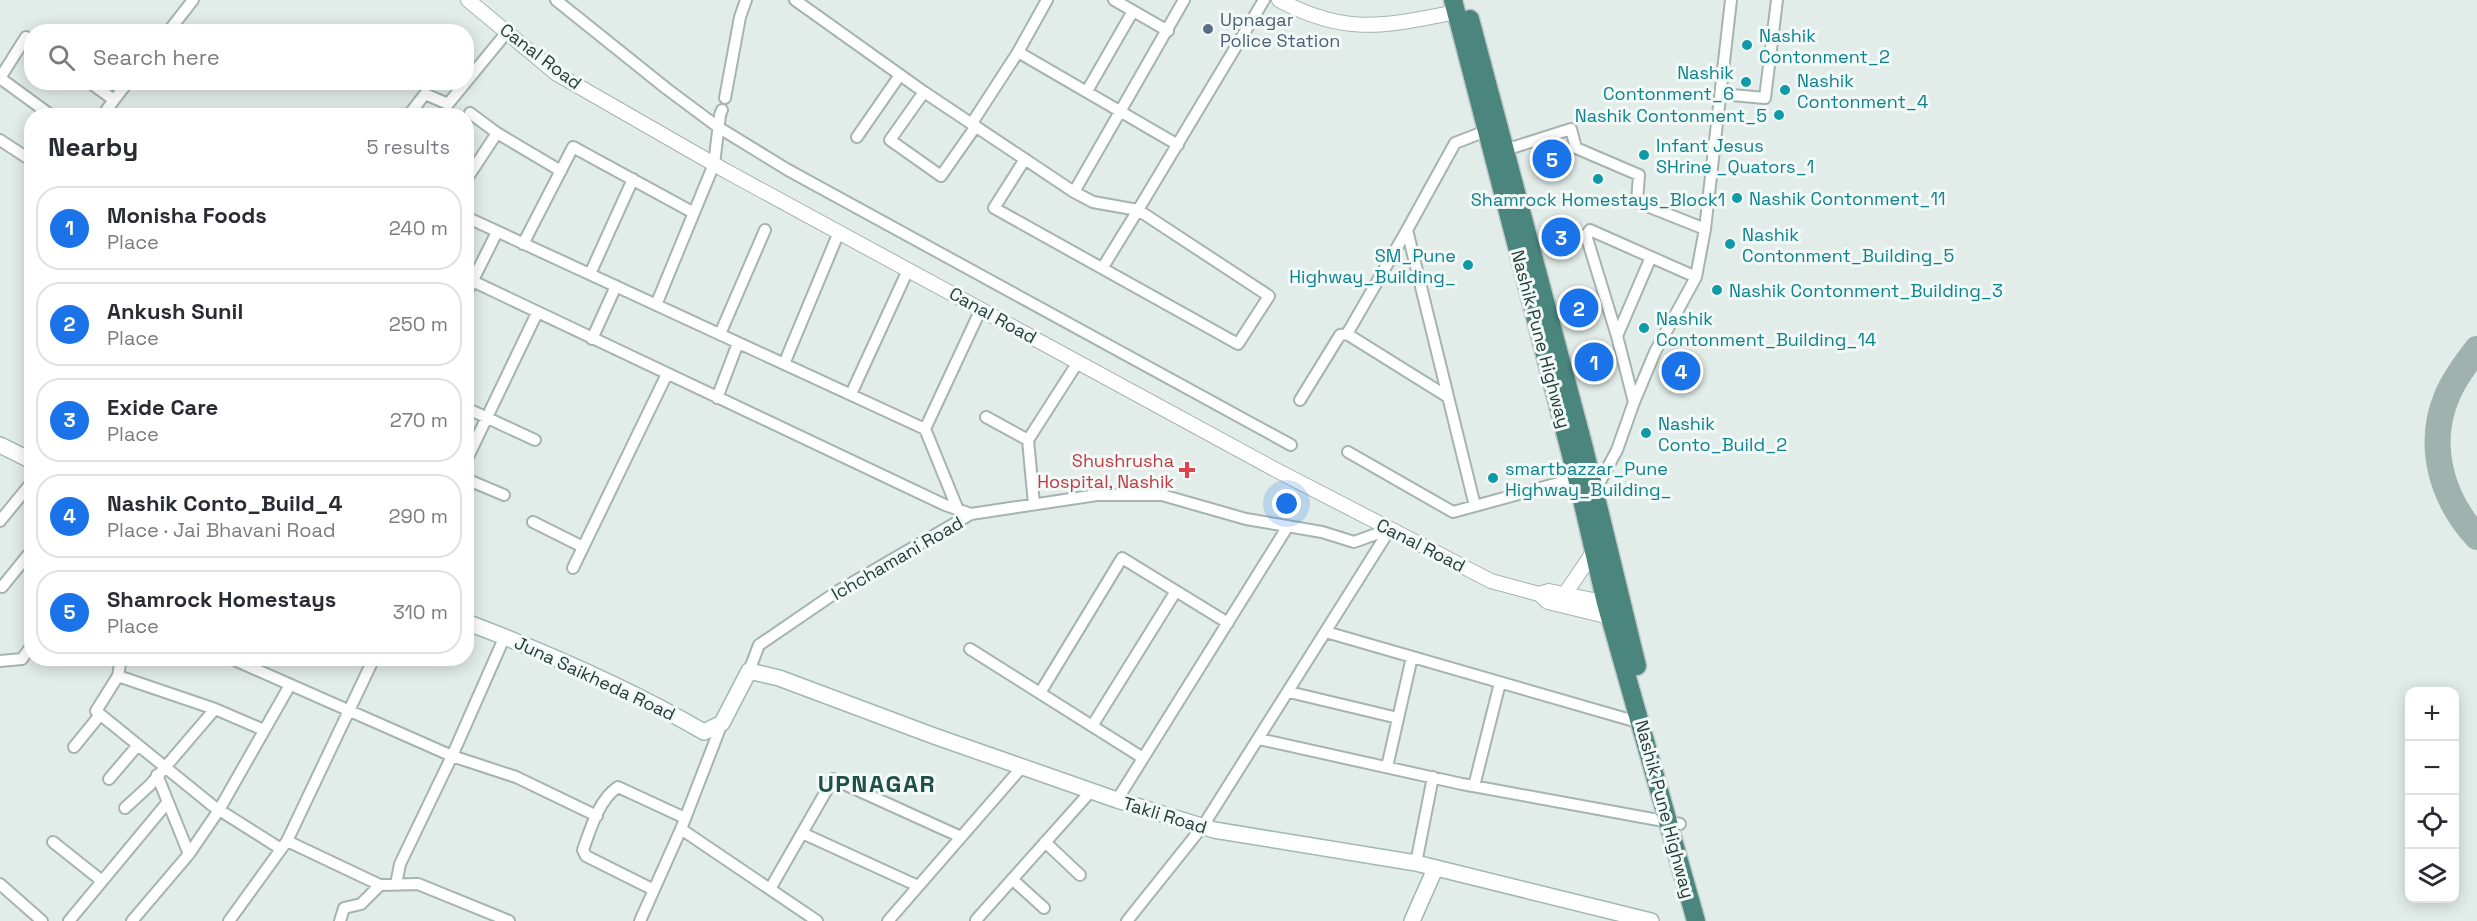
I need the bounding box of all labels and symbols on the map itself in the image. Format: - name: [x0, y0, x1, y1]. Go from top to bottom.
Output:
- place label: Upnagar Police Station: [1220, 8, 1340, 52]
- street label: Canal Road: [496, 18, 586, 94]
- marker: Upnagar Police Station: [1201, 22, 1215, 36]
- place label: Nashik Contonment_2: [1759, 24, 1890, 68]
- marker: Nashik Contonment_2: [1740, 38, 1754, 52]
- place label: Nashik Contonment_6: [1603, 61, 1734, 105]
- place label: Nashik Contonment_4: [1797, 69, 1928, 113]
- marker: Nashik Contonment_6: [1739, 75, 1753, 89]
- marker: Nashik Contonment_4: [1778, 83, 1792, 97]
- place label: Nashik Contonment_5: [1575, 104, 1767, 127]
- marker: Nashik Contonment_5: [1772, 108, 1786, 122]
- place label: Infant Jesus SHrine _Quators_1: [1656, 134, 1814, 178]
- pin: 5: [1532, 136, 1572, 182]
- marker: Infant Jesus SHrine _Quators_1: [1637, 148, 1651, 162]
- marker: Shamrock Homestays_Block1: [1591, 172, 1605, 186]
- place label: Nashik Contonment_11: [1749, 187, 1945, 210]
- place label: Shamrock Homestays_Block1: [1471, 188, 1725, 211]
- marker: Nashik Contonment_11: [1730, 191, 1744, 205]
- pin: 3: [1542, 214, 1580, 260]
- place label: Nashik Contonment_Building_5: [1742, 223, 1954, 267]
- marker: Nashik Contonment_Building_5: [1723, 237, 1737, 251]
- place label: SM_Pune Highway_Building_: [1289, 244, 1456, 288]
- street label: Nashik Pune Highway: [1506, 247, 1576, 431]
- marker: SM_Pune Highway_Building_: [1461, 258, 1475, 272]
- place label: Nashik Contonment_Building_3: [1729, 279, 2003, 302]
- street label: Canal Road: [945, 282, 1041, 348]
- marker: Nashik Contonment_Building_3: [1710, 283, 1724, 297]
- pin: 2: [1560, 286, 1598, 330]
- place label: Nashik Contonment_Building_14: [1656, 307, 1876, 351]
- marker: Nashik Contonment_Building_14: [1637, 321, 1651, 335]
- pin: 1: [1574, 340, 1614, 385]
- pin: 4: [1662, 348, 1700, 394]
- place label: Nashik Conto_Build_2: [1658, 412, 1787, 456]
- marker: Nashik Conto_Build_2: [1639, 426, 1653, 440]
- place label: Shushrusha Hospital, Nashik: [1037, 449, 1174, 493]
- place label: smartbazzar_Pune Highway_Building_: [1505, 457, 1672, 501]
- marker: Shushrusha Hospital, Nashik: [1178, 461, 1196, 479]
- marker: smartbazzar_Pune Highway_Building_: [1486, 471, 1500, 485]
- your location: [1272, 489, 1301, 518]
- street label: Ichchamani Road: [827, 511, 967, 605]
- street label: Canal Road: [1373, 513, 1469, 577]
- street label: Juna Saikheda Road: [511, 631, 679, 725]
- street label: Nashik Pune Highway: [1630, 717, 1700, 901]
- district label: UPNAGAR: [818, 768, 936, 799]
- street label: Takli Road: [1120, 791, 1210, 839]

